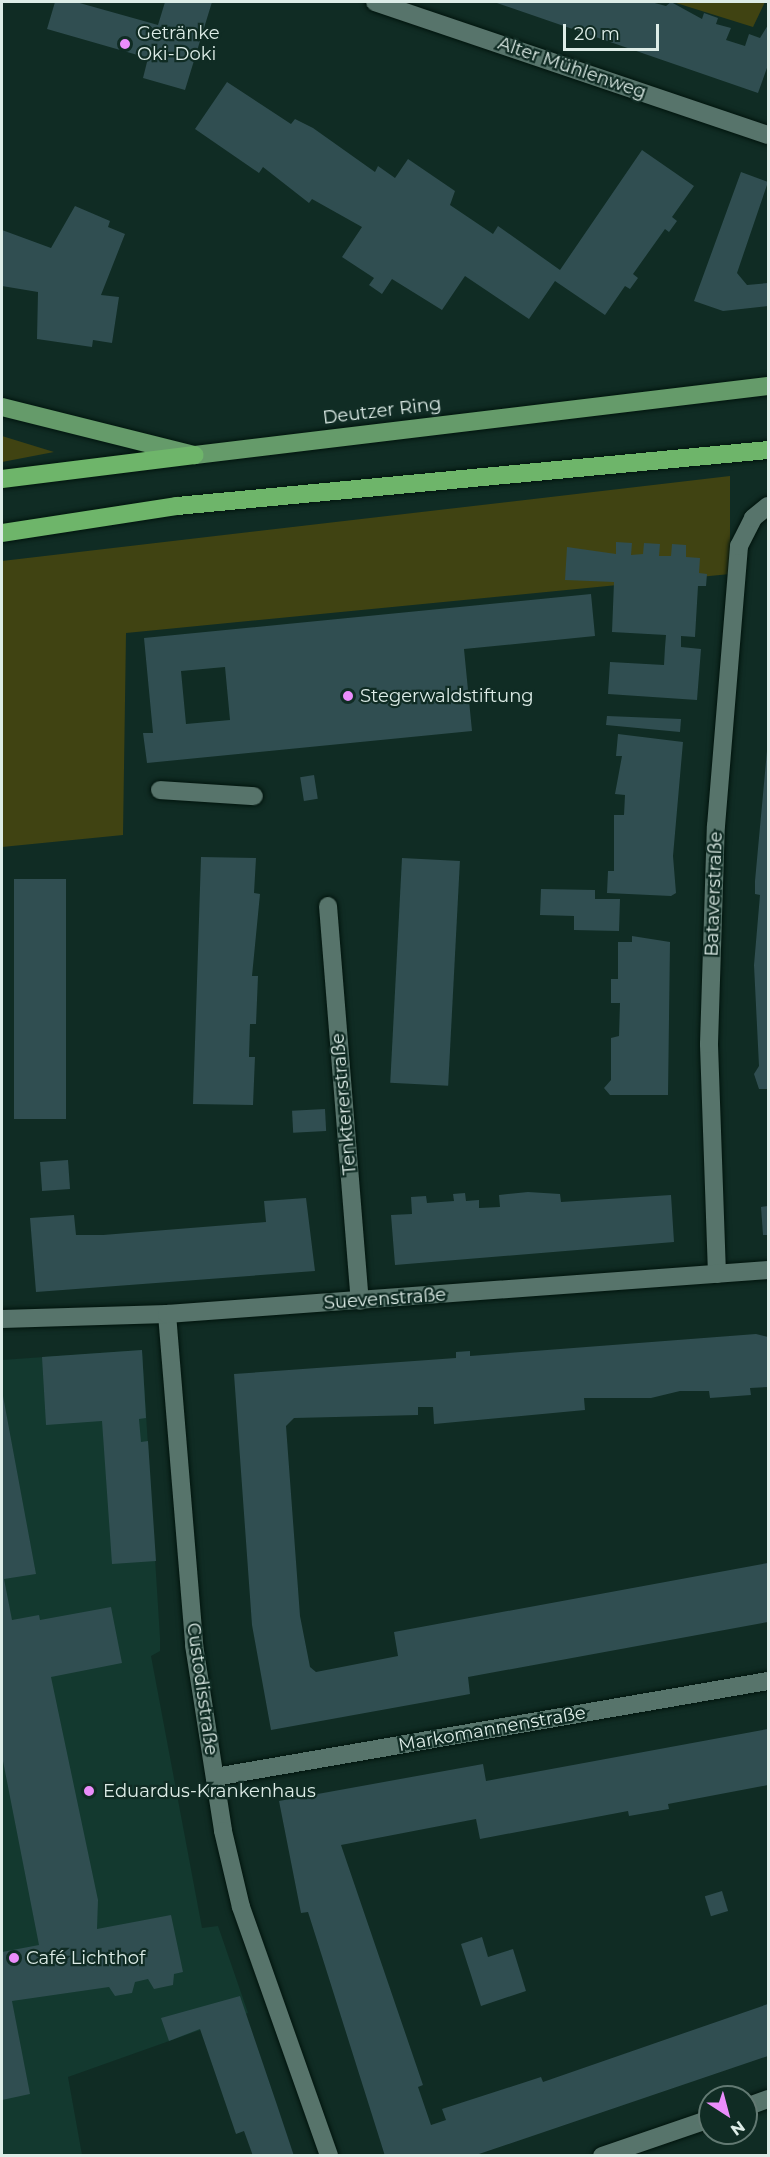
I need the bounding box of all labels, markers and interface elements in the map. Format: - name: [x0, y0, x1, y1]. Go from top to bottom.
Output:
- scale bar: [566, 12, 662, 50]
- place label: Getränke Oki-Doki: [137, 23, 220, 66]
- text: 20 m: [574, 23, 620, 45]
- street label: Alter Mühlenweg: [495, 33, 649, 103]
- marker: Getränke Oki-Doki: [118, 37, 132, 51]
- street label: Deutzer Ring: [321, 393, 443, 429]
- place label: Stegerwaldstiftung: [360, 685, 534, 707]
- marker: Stegerwaldstiftung: [341, 689, 355, 703]
- street label: Bataverstraße: [701, 831, 727, 957]
- street label: Tenktererstraße: [327, 1032, 361, 1176]
- street label: Suevenstraße: [323, 1284, 447, 1314]
- street label: Custodisstraße: [182, 1621, 222, 1757]
- street label: Markomannenstraße: [397, 1702, 587, 1756]
- place label: Eduardus-Krankenhaus: [103, 1780, 316, 1802]
- marker: Eduardus-Krankenhaus: [80, 1782, 98, 1800]
- place label: Café Lichthof: [26, 1947, 145, 1969]
- marker: Café Lichthof: [7, 1951, 21, 1965]
- north arrow: [698, 2085, 758, 2145]
- text: N: [727, 2117, 749, 2140]

